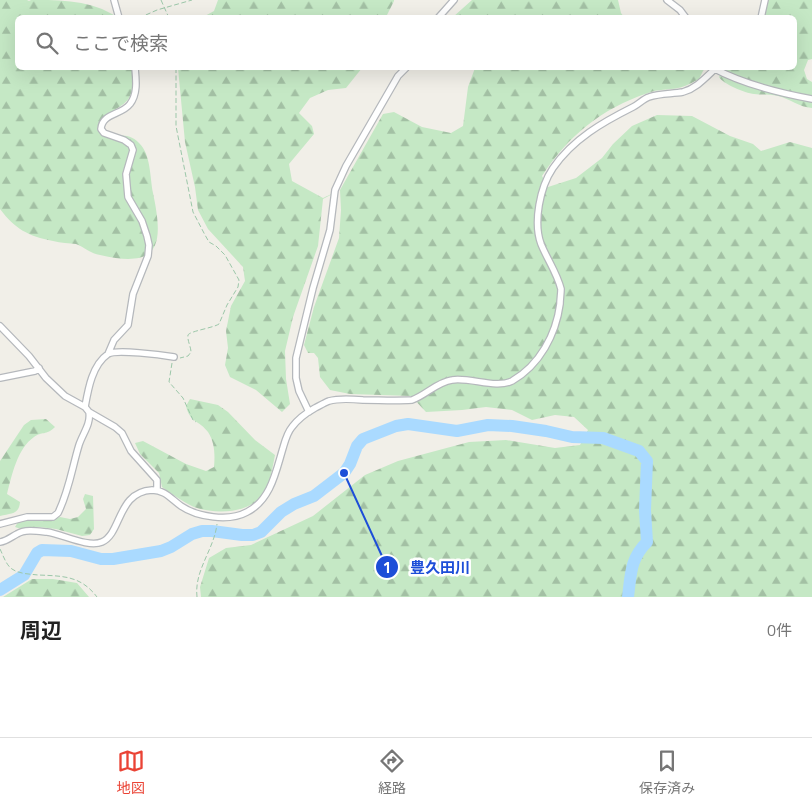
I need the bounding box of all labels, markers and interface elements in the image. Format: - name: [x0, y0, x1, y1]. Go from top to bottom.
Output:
- search box: [15, 15, 797, 70]
- text: ここで検索: [73, 28, 168, 57]
- icon: search: [33, 29, 61, 57]
- callout: 豊久田川: [375, 552, 480, 582]
- text: 1: [383, 556, 391, 579]
- text: 豊久田川: [410, 556, 470, 579]
- text: 周辺: [20, 614, 62, 646]
- text: 0件: [767, 618, 792, 642]
- tab: 地図: [117, 747, 145, 798]
- tab: 経路: [378, 747, 406, 798]
- tab: 保存済み: [639, 747, 695, 798]

